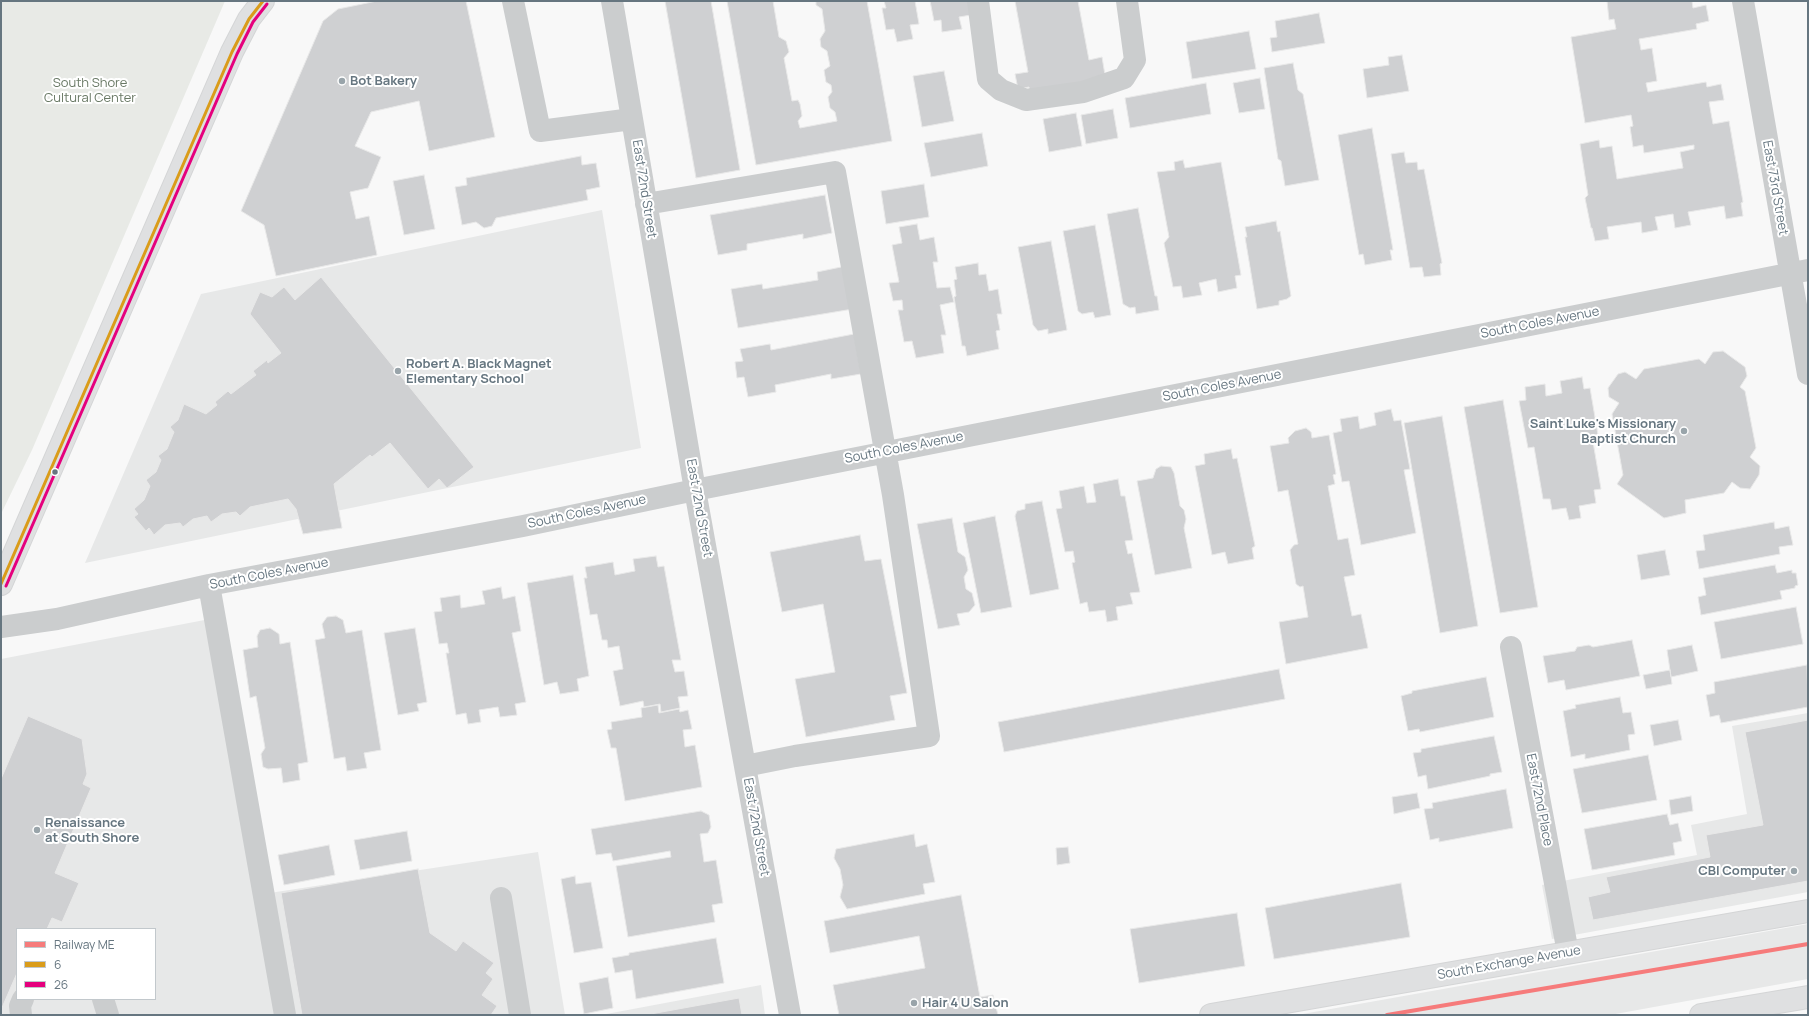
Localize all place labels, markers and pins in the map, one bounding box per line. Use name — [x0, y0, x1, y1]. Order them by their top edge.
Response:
place label: Bot Bakery — [350, 73, 417, 89]
marker: Bot Bakery — [337, 76, 347, 86]
place label: Robert A. Black Magnet Elementary School — [406, 356, 552, 387]
marker: Robert A. Black Magnet Elementary School — [393, 366, 403, 376]
place label: Saint Luke's Missionary Baptist Church — [1530, 416, 1676, 447]
marker: Saint Luke's Missionary Baptist Church — [1679, 426, 1689, 436]
unlabelled marker — [50, 467, 60, 477]
place label: Renaissance at South Shore — [45, 815, 139, 846]
marker: Renaissance at South Shore — [32, 825, 42, 835]
place label: CBI Computer — [1698, 863, 1786, 879]
marker: CBI Computer — [1789, 866, 1799, 876]
place label: Hair 4 U Salon — [922, 995, 1009, 1011]
marker: Hair 4 U Salon — [909, 998, 919, 1008]

